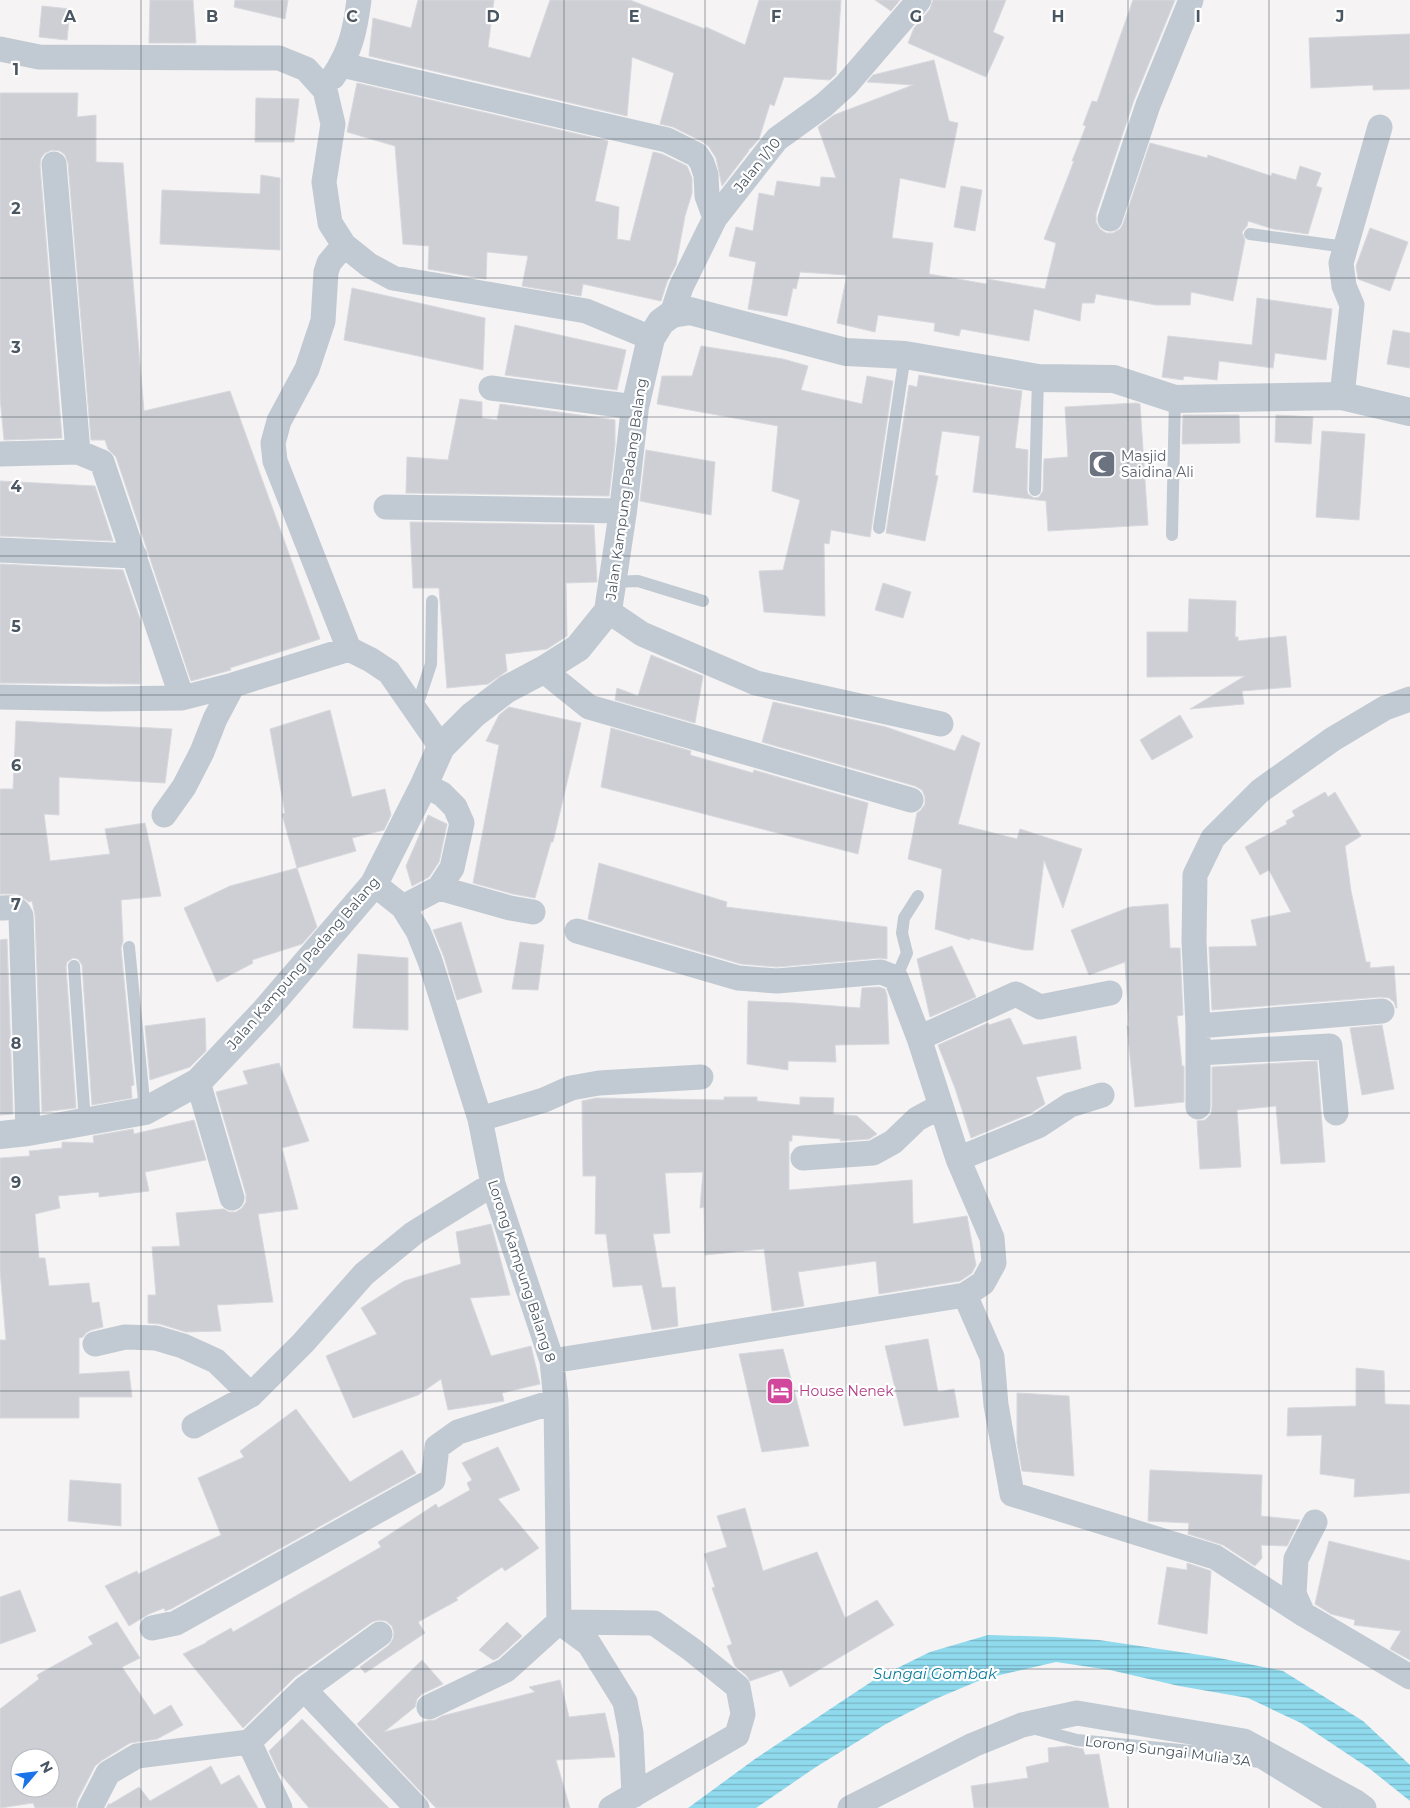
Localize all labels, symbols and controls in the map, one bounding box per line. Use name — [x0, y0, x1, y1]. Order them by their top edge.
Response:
text: A — [63, 7, 77, 26]
text: B — [206, 7, 218, 26]
text: C — [346, 7, 358, 26]
text: D — [486, 7, 500, 26]
text: E — [629, 7, 639, 26]
text: F — [771, 7, 781, 26]
text: G — [910, 7, 922, 26]
text: H — [1052, 7, 1064, 26]
text: I — [1195, 7, 1201, 26]
text: J — [1335, 7, 1344, 26]
text: 1 — [13, 60, 19, 79]
street label: Jalan 1/10 — [729, 134, 784, 197]
text: 2 — [11, 199, 21, 218]
text: 3 — [10, 338, 21, 357]
street label: Jalan Kampung Padang Balang — [601, 377, 650, 602]
place label: Masjid Saidina Ali — [1121, 447, 1194, 481]
mosque icon: Masjid Saidina Ali — [1087, 449, 1117, 479]
text: 4 — [10, 477, 22, 496]
text: 5 — [11, 617, 21, 636]
text: 6 — [11, 756, 21, 775]
street label: Jalan Kampung Padang Balang — [222, 873, 383, 1054]
text: 7 — [11, 895, 21, 914]
text: 8 — [11, 1034, 21, 1053]
text: 9 — [11, 1173, 21, 1192]
street label: Lorong Kampung Balang 8 — [484, 1177, 560, 1365]
hotel icon: House Nenek — [765, 1376, 795, 1406]
place label: House Nenek — [799, 1382, 894, 1400]
water label: Sungai Gombak — [873, 1664, 998, 1683]
street label: Lorong Sungai Mulia 3A — [1084, 1732, 1253, 1770]
north arrow — [10, 1748, 60, 1798]
text: N — [36, 1758, 57, 1776]

